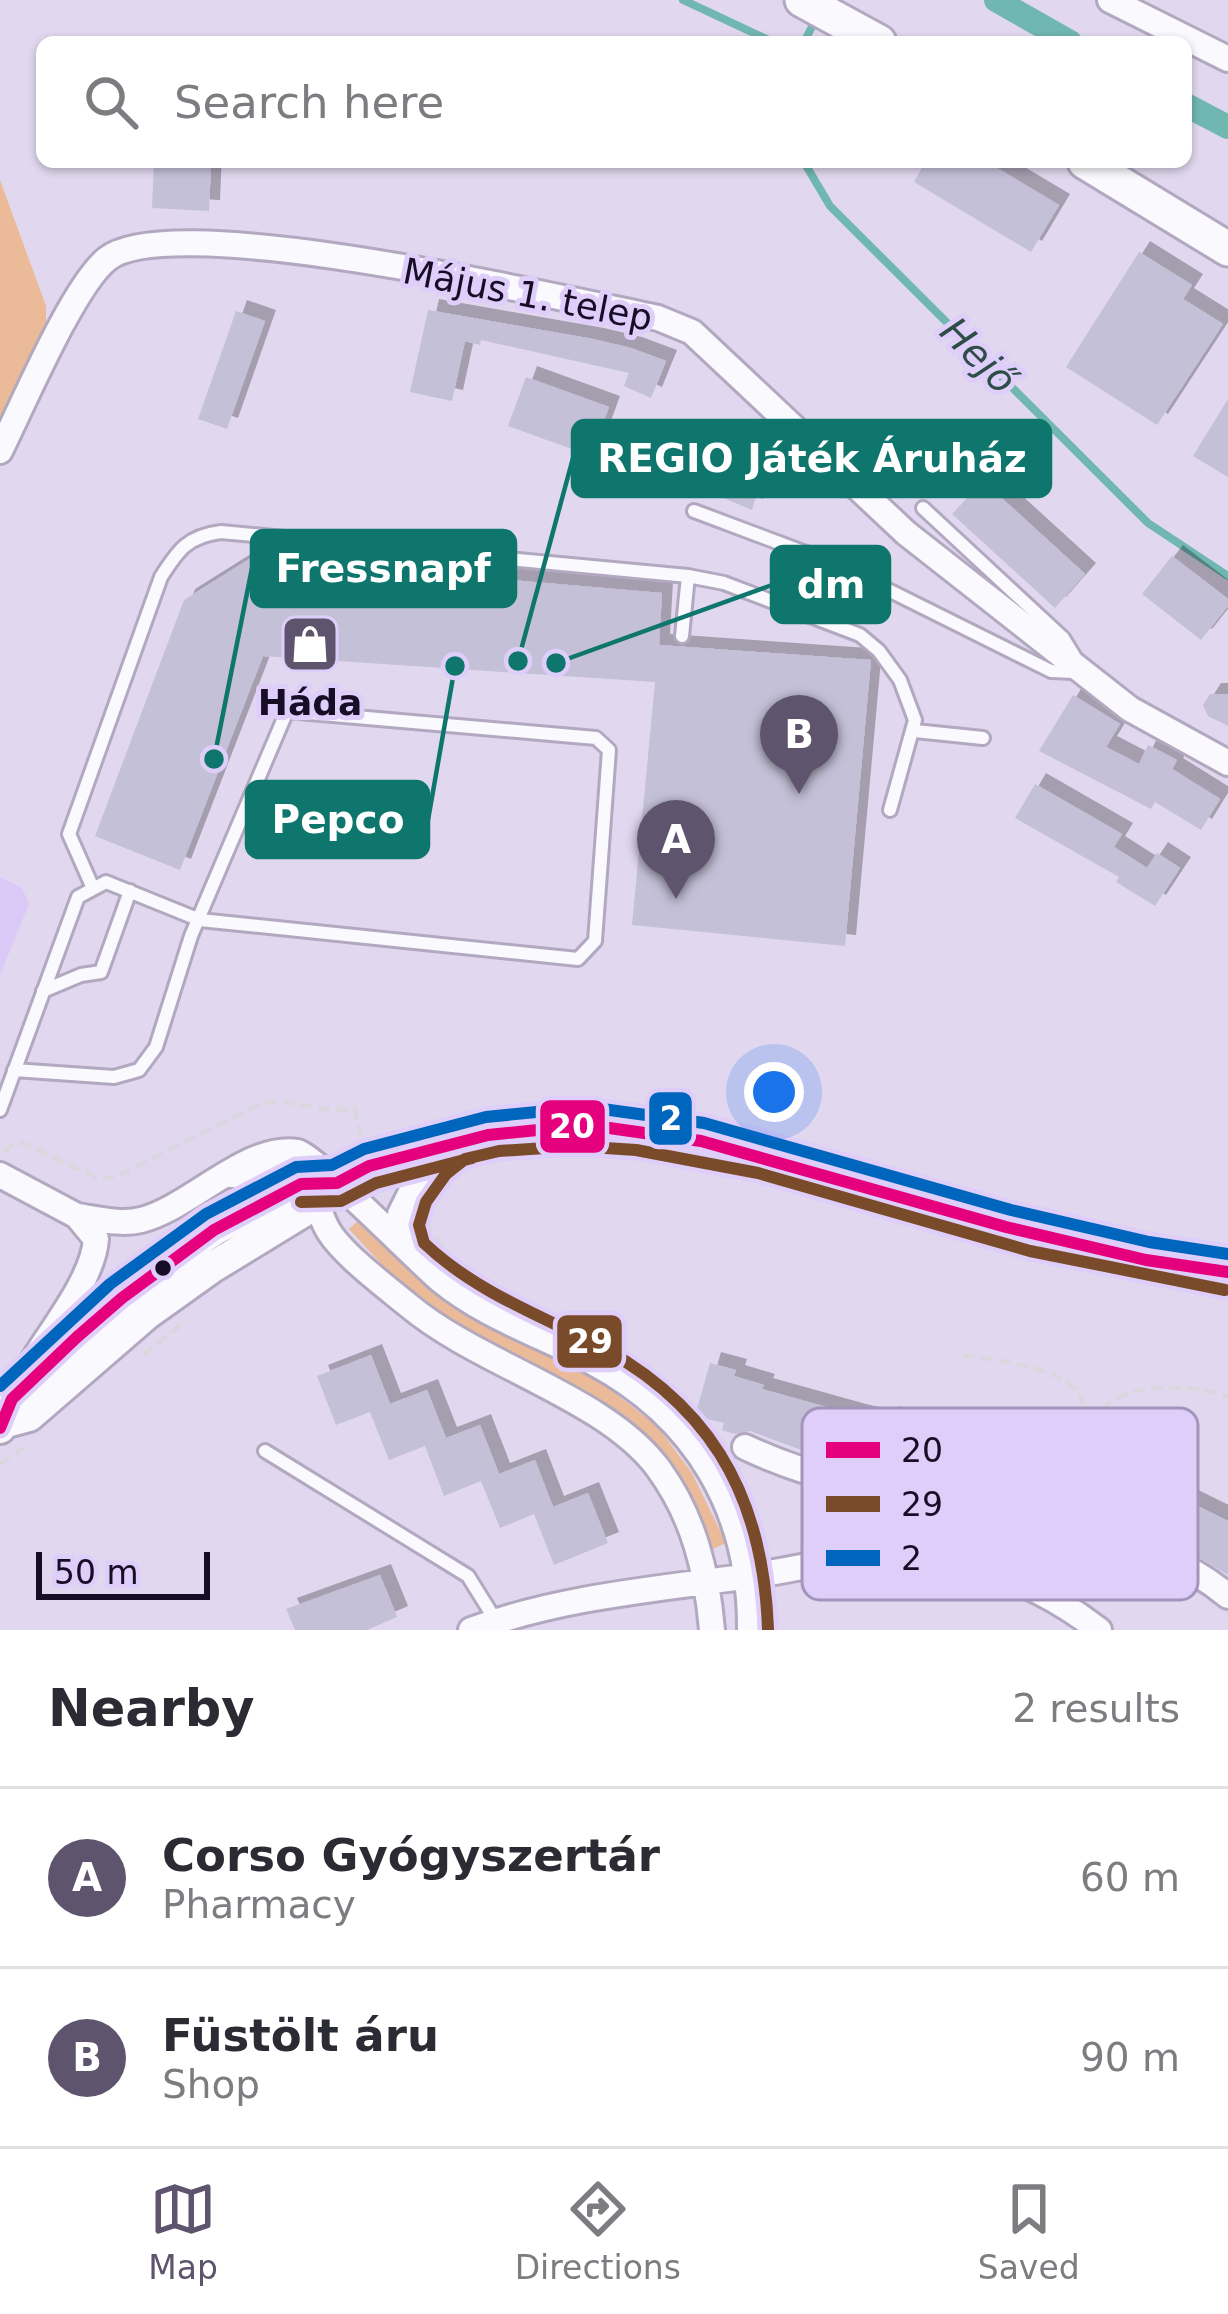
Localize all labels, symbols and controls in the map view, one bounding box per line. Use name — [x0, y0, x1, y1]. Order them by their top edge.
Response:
search box — [36, 36, 1192, 168]
icon: search — [78, 69, 144, 135]
text: Search here — [174, 76, 444, 129]
street label: Május 1. telep — [400, 250, 656, 339]
water label: Hejő — [932, 308, 1026, 403]
callout: REGIO Játék Áruház — [573, 421, 1050, 496]
text: REGIO Játék Áruház — [597, 435, 1027, 481]
callout: Fressnapf — [252, 531, 515, 606]
text: Fressnapf — [275, 546, 492, 591]
callout: dm — [772, 547, 889, 622]
text: dm — [797, 562, 865, 607]
shop icon: Háda — [279, 613, 341, 675]
place label: Háda — [258, 682, 362, 723]
pin: B — [760, 695, 838, 794]
callout: Pepco — [247, 782, 428, 857]
text: Pepco — [272, 797, 404, 842]
pin: A — [637, 800, 715, 899]
your location — [744, 1062, 804, 1122]
line badge: 2 — [647, 1090, 694, 1147]
line badge: 20 — [538, 1098, 607, 1155]
text: 2 — [660, 1099, 682, 1138]
text: 20 — [549, 1107, 595, 1146]
unlabelled marker — [152, 1257, 174, 1279]
line badge: 29 — [555, 1313, 624, 1370]
text: 29 — [567, 1322, 613, 1361]
legend — [802, 1408, 1198, 1600]
text: 20 — [901, 1431, 943, 1470]
text: 29 — [901, 1485, 943, 1524]
text: 2 — [901, 1539, 922, 1578]
scale bar — [36, 1546, 210, 1599]
text: 50 m — [54, 1553, 139, 1592]
text: Nearby — [48, 1679, 255, 1738]
text: 2 results — [1012, 1686, 1180, 1731]
text: Corso Gyógyszertár — [162, 1829, 660, 1882]
text: A — [72, 1855, 102, 1900]
text: 60 m — [1080, 1855, 1180, 1900]
text: Pharmacy — [162, 1882, 356, 1927]
text: Füstölt áru — [162, 2009, 439, 2062]
text: B — [72, 2035, 102, 2080]
text: 90 m — [1080, 2035, 1180, 2080]
text: Shop — [162, 2062, 260, 2107]
tab: Map — [148, 2176, 218, 2287]
tab: Directions — [515, 2176, 681, 2287]
tab: Saved — [978, 2176, 1080, 2287]

